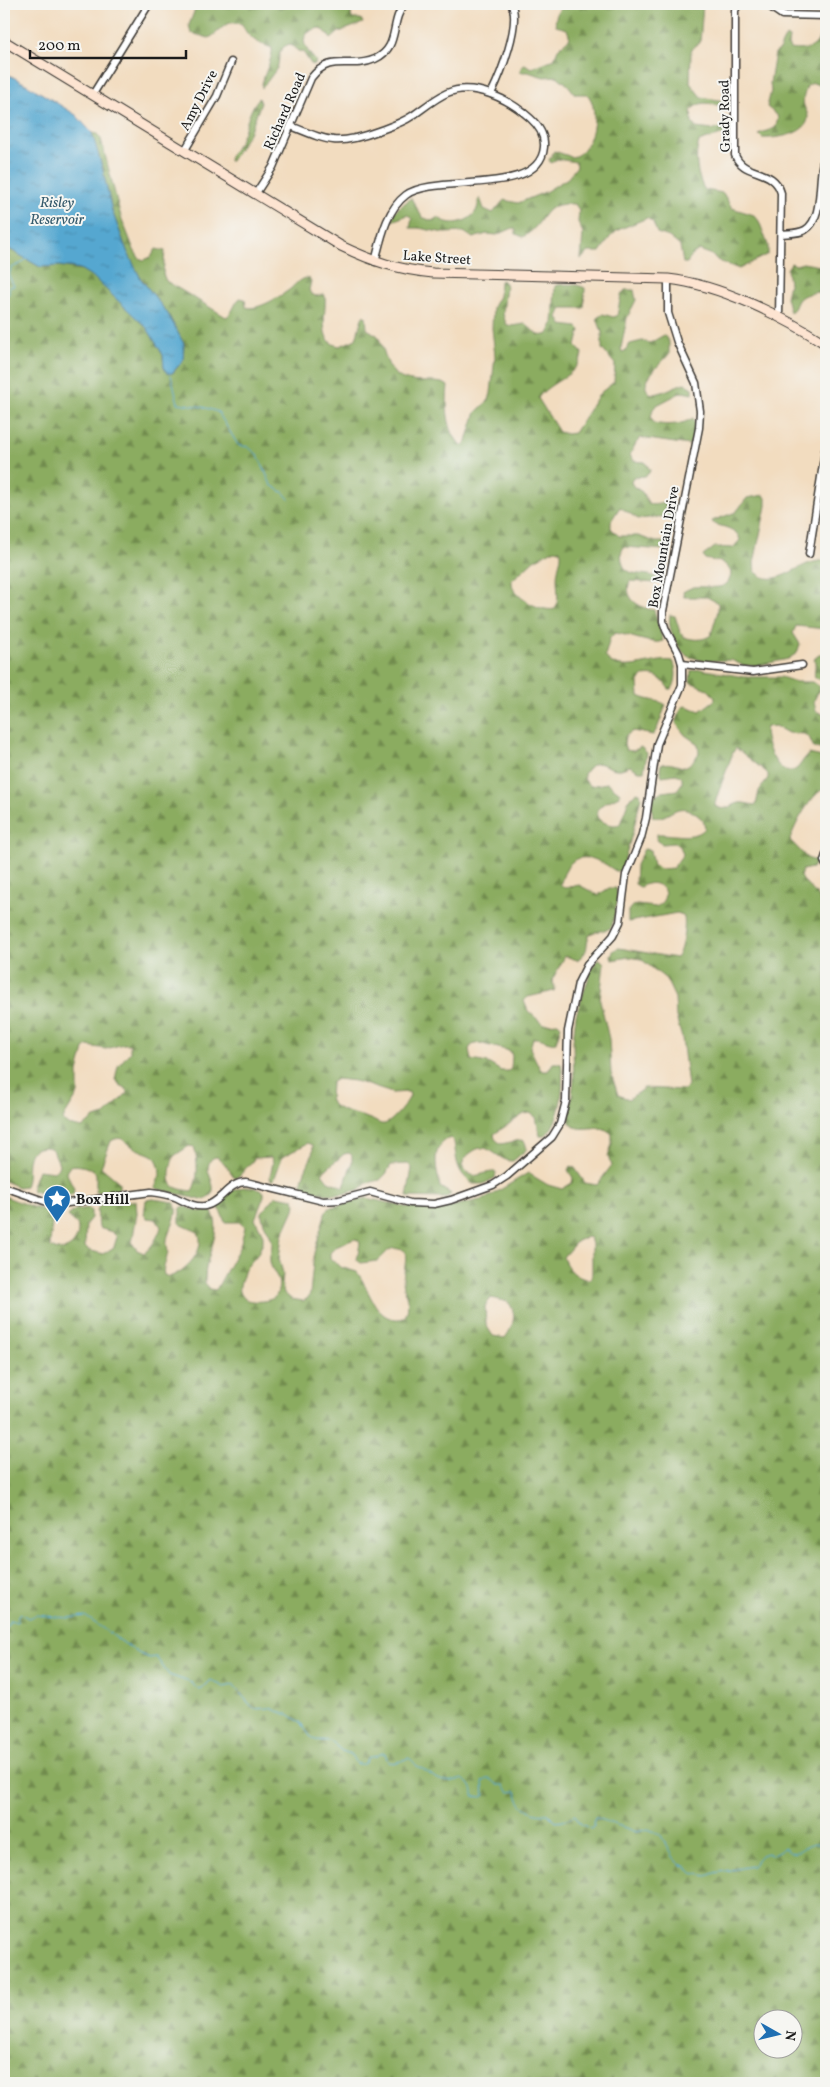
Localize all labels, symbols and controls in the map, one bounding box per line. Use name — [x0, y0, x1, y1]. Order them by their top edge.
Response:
scale bar — [30, 28, 186, 60]
text: 200 m — [38, 36, 81, 57]
street label: Amy Drive — [176, 67, 223, 134]
street label: Richard Road — [260, 70, 311, 153]
street label: Grady Road — [715, 79, 736, 152]
water label: Risley Reservoir — [30, 193, 84, 231]
street label: Lake Street — [402, 247, 472, 270]
street label: Box Mountain Drive — [644, 484, 685, 610]
place icon: Box Hill — [42, 1184, 72, 1223]
place label: Box Hill — [76, 1191, 129, 1210]
north arrow — [752, 2010, 802, 2060]
text: N — [779, 2029, 800, 2042]

